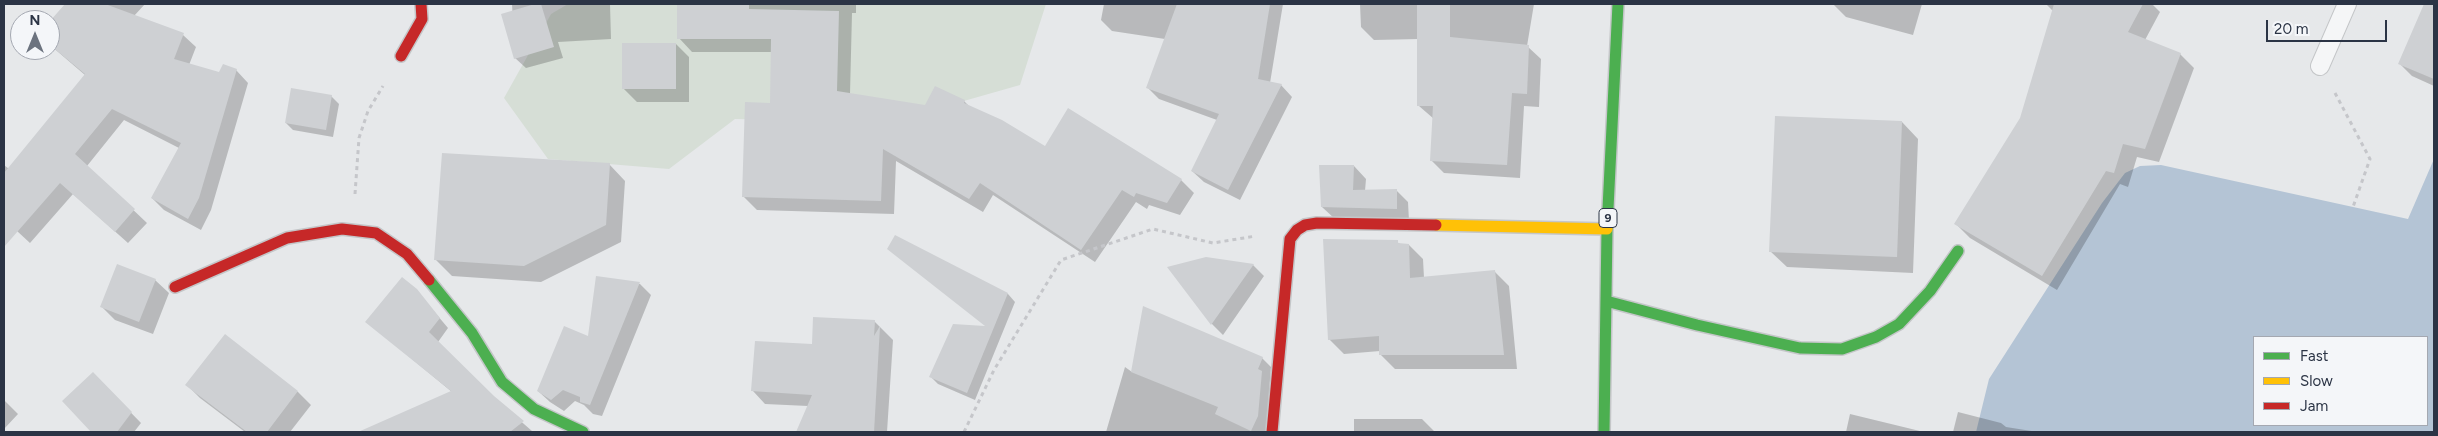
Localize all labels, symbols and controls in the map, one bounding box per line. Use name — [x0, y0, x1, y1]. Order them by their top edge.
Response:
north arrow — [10, 10, 60, 60]
scale bar — [2268, 10, 2389, 42]
text: N — [30, 12, 40, 29]
text: 20 m — [2274, 20, 2308, 38]
road number: 9 — [1599, 208, 1617, 228]
legend — [2253, 336, 2428, 426]
text: Fast — [2300, 347, 2328, 365]
text: Slow — [2300, 372, 2333, 390]
text: Jam — [2300, 397, 2328, 415]

